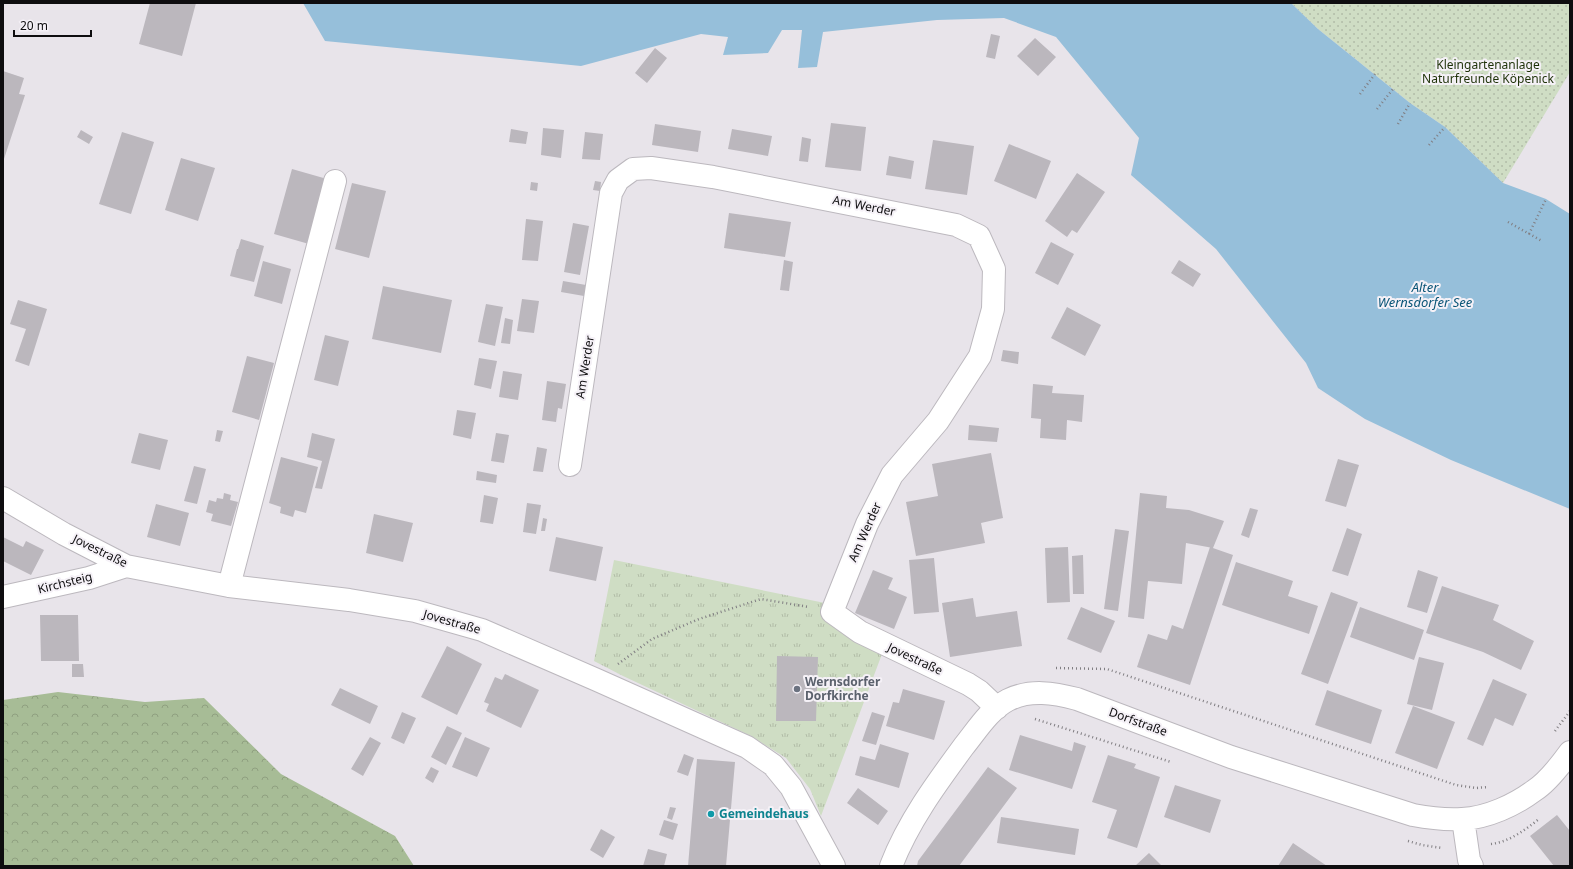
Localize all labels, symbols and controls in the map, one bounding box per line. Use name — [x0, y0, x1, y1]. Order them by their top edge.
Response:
scale bar — [14, 12, 91, 38]
text: 20 m — [20, 17, 48, 34]
park label: Kleingartenanlage Naturfreunde Köpenick — [1422, 56, 1554, 87]
street label: Am Werder — [831, 191, 897, 220]
water label: Alter Wernsdorfer See — [1378, 278, 1473, 311]
street label: Am Werder — [571, 334, 598, 400]
street label: Am Werder — [844, 499, 885, 564]
street label: Jovestraße — [69, 530, 131, 571]
street label: Kirchsteig — [36, 568, 94, 598]
street label: Jovestraße — [420, 605, 483, 638]
street label: Jovestraße — [884, 638, 946, 679]
place label: Wernsdorfer Dorfkirche — [805, 673, 881, 704]
marker: Wernsdorfer Dorfkirche — [792, 684, 802, 694]
street label: Dorfstraße — [1107, 703, 1170, 740]
place label: Gemeindehaus — [719, 805, 809, 822]
marker: Gemeindehaus — [706, 809, 716, 819]

